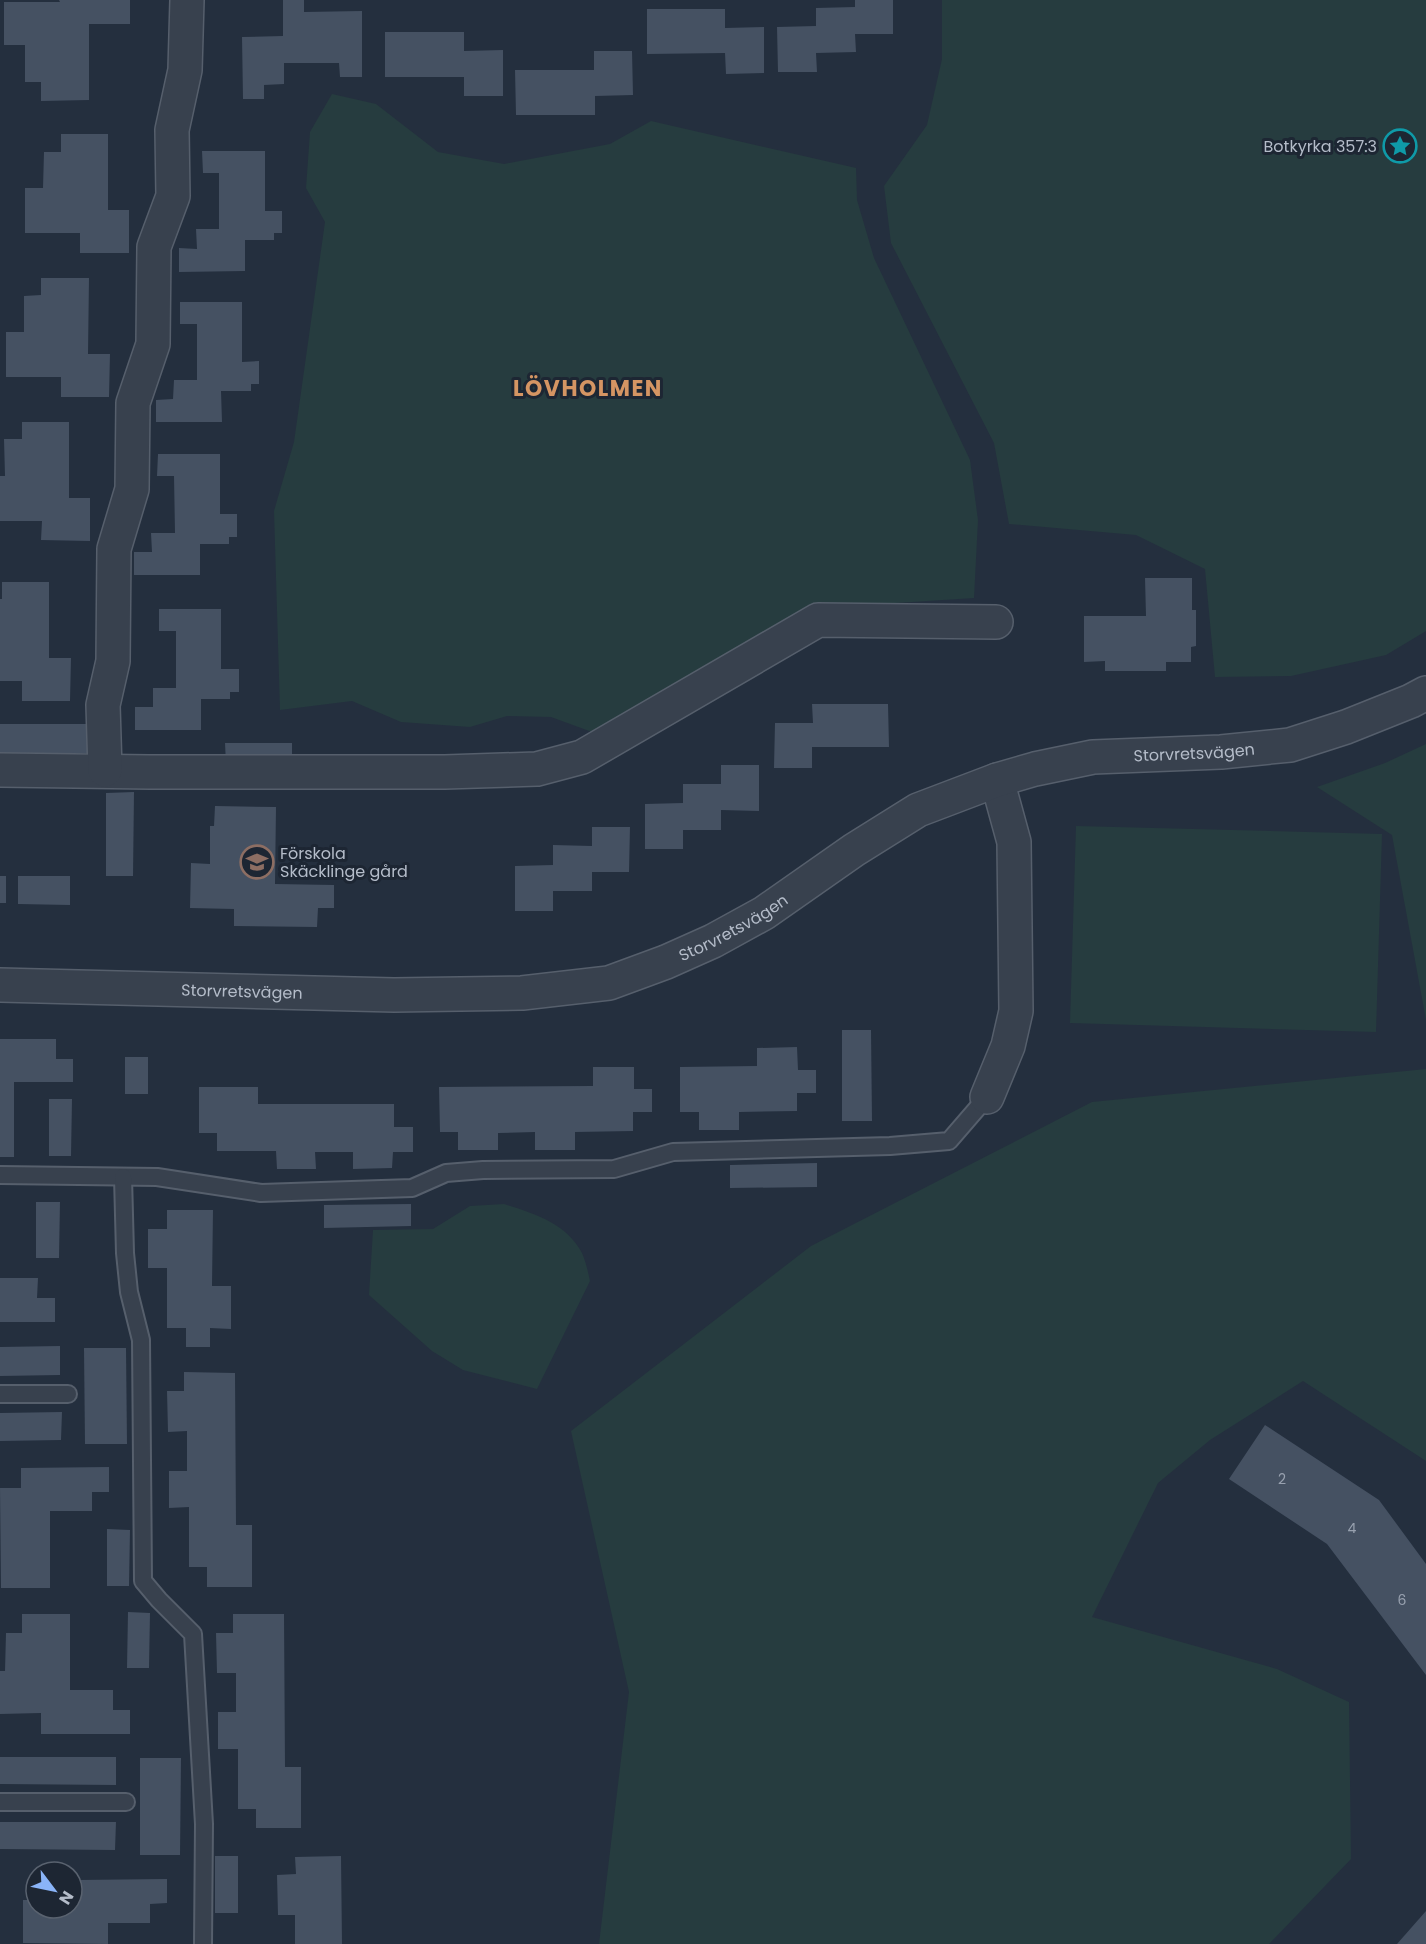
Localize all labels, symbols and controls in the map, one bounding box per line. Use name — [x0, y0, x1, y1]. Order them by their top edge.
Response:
place icon: Botkyrka 357:3 — [1382, 128, 1418, 164]
place label: Botkyrka 357:3 — [1264, 135, 1377, 158]
district label: LÖVHOLMEN — [513, 373, 663, 404]
street label: Storvretsvägen — [1133, 737, 1256, 767]
place label: Förskola Skäcklinge gård — [280, 842, 408, 883]
school or university icon: Förskola Skäcklinge gård — [239, 844, 275, 880]
street label: Storvretsvägen — [675, 888, 792, 966]
street label: Storvretsvägen — [181, 978, 303, 1004]
house number: 2 — [1278, 1469, 1286, 1489]
house number: 4 — [1348, 1518, 1357, 1538]
house number: 6 — [1398, 1590, 1407, 1610]
north arrow — [24, 1860, 84, 1920]
text: N — [53, 1886, 79, 1909]

